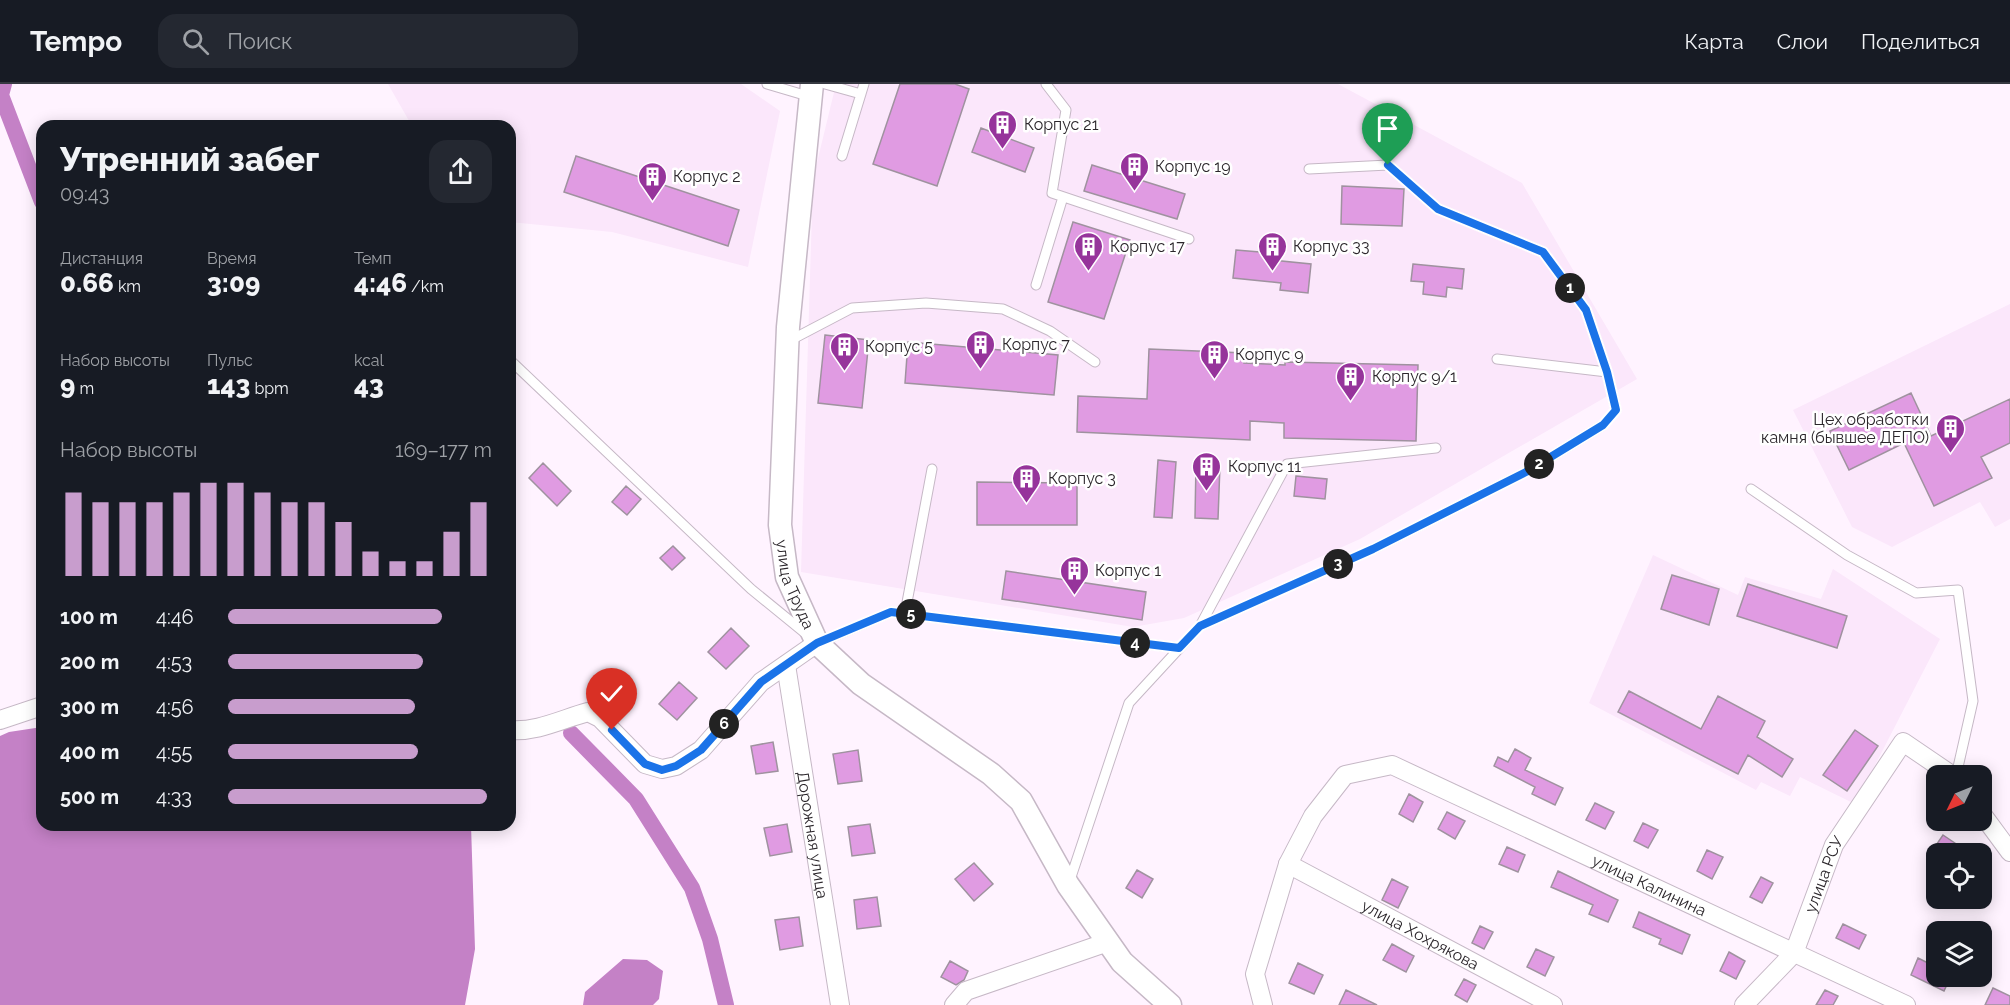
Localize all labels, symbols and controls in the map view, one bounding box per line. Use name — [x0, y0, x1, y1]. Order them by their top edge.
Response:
search box — [158, 14, 578, 68]
text: Tempo — [30, 25, 122, 58]
icon: search — [179, 25, 212, 58]
text: Поиск — [227, 28, 293, 54]
text: Карта — [1685, 29, 1744, 54]
text: Слои — [1777, 29, 1828, 54]
text: Поделиться — [1861, 29, 1980, 54]
pin — [1362, 103, 1413, 165]
building icon: Корпус 21 — [987, 108, 1019, 150]
icon: arrive — [1371, 112, 1404, 145]
place label: Корпус 21 — [1024, 115, 1099, 134]
text: Утренний забег — [60, 140, 319, 179]
button: share — [429, 140, 492, 203]
building icon: Корпус 19 — [1118, 150, 1150, 192]
place label: Корпус 19 — [1155, 157, 1231, 176]
building icon: Корпус 2 — [636, 160, 668, 202]
place label: Корпус 2 — [673, 167, 741, 186]
text: 09:43 — [60, 182, 109, 206]
building icon: Корпус 17 — [1073, 230, 1105, 272]
building icon: Корпус 33 — [1256, 230, 1288, 272]
place label: Корпус 17 — [1110, 237, 1185, 256]
place label: Корпус 33 — [1293, 237, 1369, 256]
text: Дистанция — [60, 249, 143, 268]
text: Время — [207, 249, 256, 268]
text: Темп — [354, 249, 392, 268]
text: 0.66 — [60, 268, 114, 298]
text: 3:09 — [207, 268, 260, 298]
text: 4:46 — [354, 268, 407, 298]
pin: 1 — [1555, 273, 1585, 303]
text: km — [114, 277, 141, 296]
text: /km — [407, 277, 444, 296]
text: 1 — [1566, 278, 1574, 297]
building icon: Корпус 7 — [965, 328, 997, 370]
building icon: Корпус 5 — [828, 330, 860, 372]
place label: Корпус 7 — [1002, 335, 1070, 354]
place label: Корпус 5 — [865, 337, 933, 356]
building icon: Корпус 9 — [1198, 338, 1230, 380]
place label: Корпус 9 — [1235, 345, 1304, 364]
text: Набор высоты — [60, 351, 170, 370]
text: Пульс — [207, 351, 253, 370]
text: kcal — [354, 351, 384, 370]
building icon: Корпус 9/1 — [1335, 360, 1367, 402]
place label: Корпус 9/1 — [1372, 367, 1457, 386]
text: 9 — [60, 370, 75, 400]
text: 143 — [207, 370, 250, 400]
text: 43 — [354, 370, 384, 400]
text: m — [75, 379, 94, 398]
text: bpm — [250, 379, 289, 398]
place label: Цех обработки камня (бывшее ДЕПО) — [1761, 410, 1929, 447]
building icon: Цех обработки камня (бывшее ДЕПО) — [1934, 412, 1966, 454]
text: Набор высоты — [60, 438, 197, 462]
text: 169–177 m — [395, 438, 492, 462]
pin: 2 — [1524, 449, 1554, 479]
building icon: Корпус 11 — [1191, 450, 1223, 492]
text: 2 — [1534, 454, 1544, 473]
place label: Корпус 11 — [1228, 457, 1301, 476]
building icon: Корпус 3 — [1011, 462, 1043, 504]
place label: Корпус 3 — [1048, 469, 1116, 488]
street label: улица Труда — [773, 538, 819, 632]
pin: 3 — [1323, 549, 1353, 579]
building icon: Корпус 1 — [1058, 554, 1090, 596]
text: 3 — [1334, 554, 1342, 573]
place label: Корпус 1 — [1095, 561, 1161, 580]
pin: 5 — [896, 599, 926, 629]
text: 5 — [907, 604, 915, 623]
text: 100 m — [60, 605, 118, 629]
text: 4:46 — [156, 605, 194, 629]
pin: 4 — [1120, 628, 1150, 658]
text: 4 — [1130, 633, 1140, 652]
text: 200 m — [60, 650, 119, 674]
text: 4:53 — [156, 650, 192, 674]
pin — [586, 668, 637, 730]
icon: check — [595, 677, 628, 710]
text: 300 m — [60, 695, 119, 719]
text: 4:56 — [156, 695, 194, 719]
pin: 6 — [709, 709, 739, 739]
text: 6 — [719, 714, 729, 733]
text: 400 m — [60, 740, 119, 764]
text: 4:55 — [156, 740, 192, 764]
north arrow — [1926, 765, 1992, 831]
map controls — [1926, 765, 1992, 987]
street label: Дорожная улица — [793, 770, 832, 900]
text: 500 m — [60, 785, 119, 809]
text: 4:33 — [156, 785, 192, 809]
street label: улица РСУ — [1800, 832, 1847, 915]
button: locate — [1926, 843, 1992, 909]
street label: улица Калинина — [1589, 850, 1709, 920]
street label: улица Хохрякова — [1359, 896, 1482, 973]
button: layers — [1926, 921, 1992, 987]

